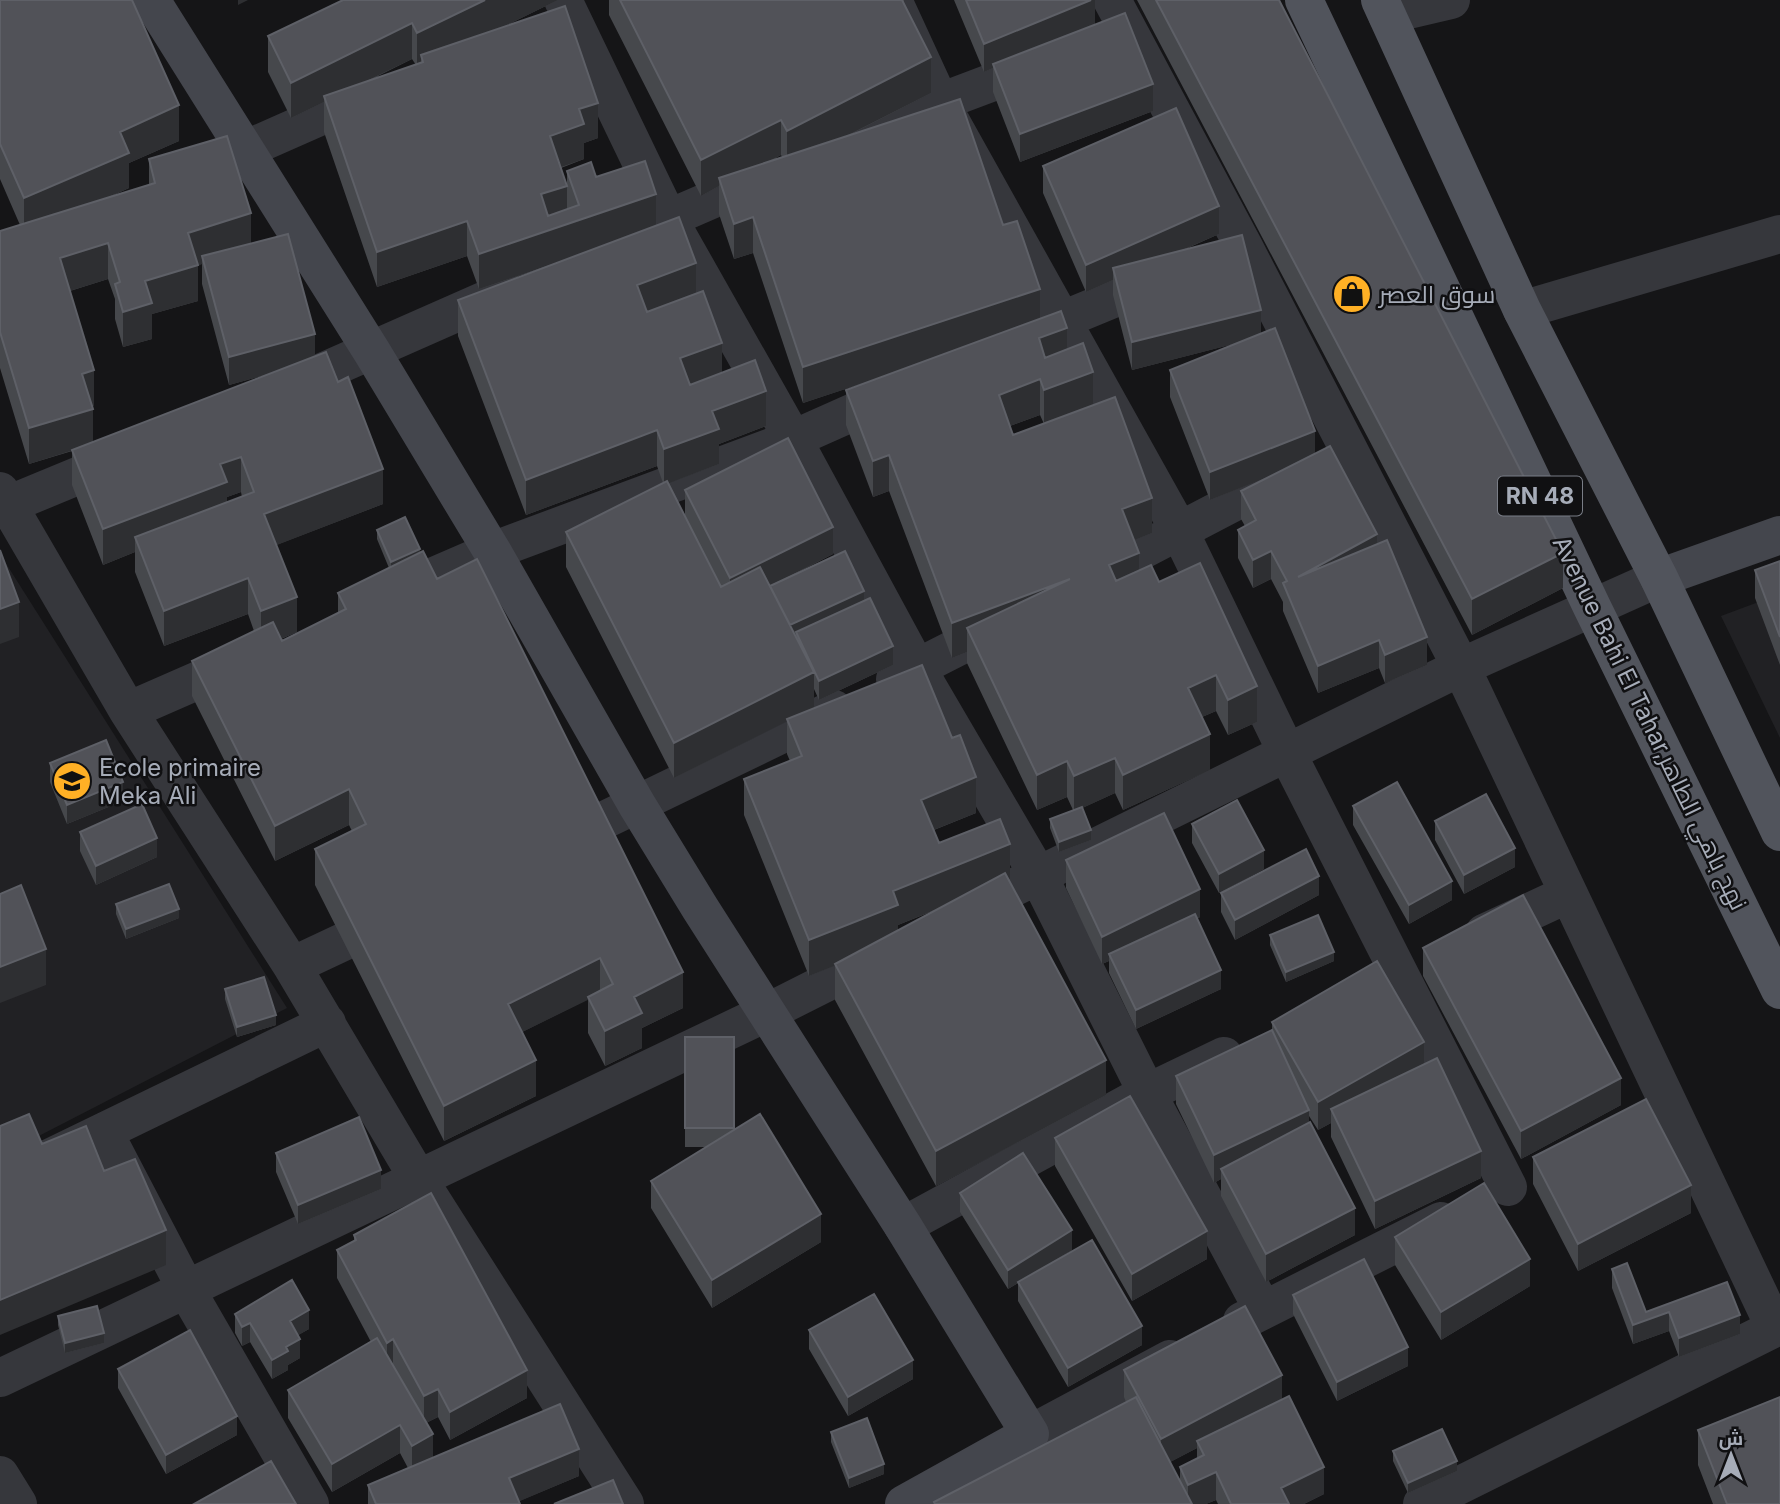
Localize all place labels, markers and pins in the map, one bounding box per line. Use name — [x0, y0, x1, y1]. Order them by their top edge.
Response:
shop icon: سوق العصر — [1331, 273, 1373, 315]
place label: سوق العصر — [1377, 280, 1495, 310]
place label: Ecole primaire Meka Ali — [99, 753, 261, 810]
school or university icon: Ecole primaire Meka Ali — [51, 760, 93, 802]

